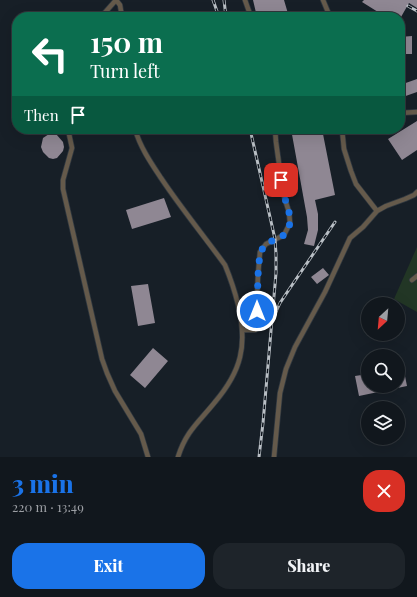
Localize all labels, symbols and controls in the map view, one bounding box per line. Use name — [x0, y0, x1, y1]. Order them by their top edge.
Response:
text: 150 m — [90, 23, 163, 60]
icon: left — [24, 28, 76, 80]
text: Turn left — [90, 59, 160, 83]
icon: arrive — [67, 104, 89, 126]
text: Then — [24, 105, 59, 125]
pin — [264, 163, 298, 197]
icon: arrive — [270, 169, 292, 191]
position arrow — [236, 290, 278, 332]
north arrow — [361, 297, 405, 341]
map controls — [361, 297, 405, 445]
button: search — [361, 349, 405, 393]
button: layers — [361, 401, 405, 445]
text: 3 min — [12, 467, 74, 499]
button: close — [363, 470, 405, 512]
text: 220 m · 13:49 — [12, 498, 84, 515]
button: Exit — [12, 543, 205, 589]
button: Share — [213, 543, 405, 589]

